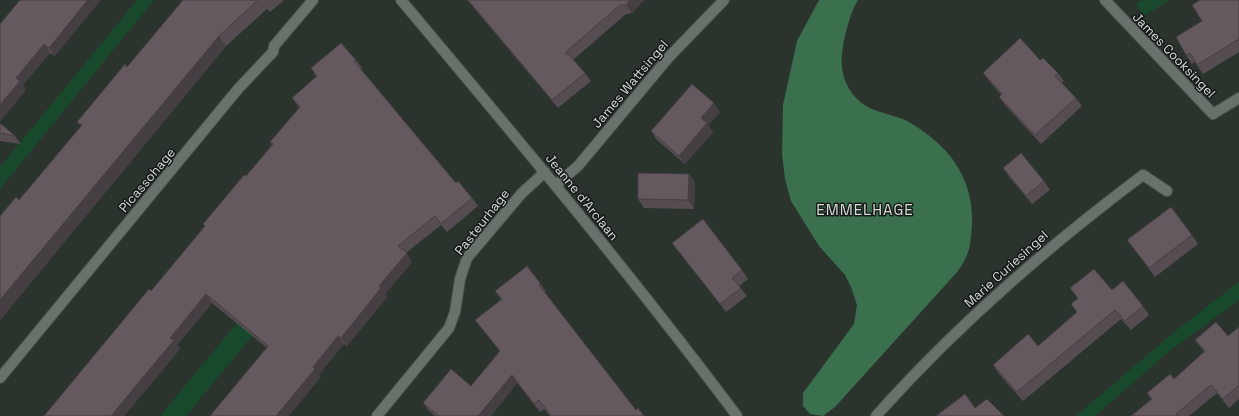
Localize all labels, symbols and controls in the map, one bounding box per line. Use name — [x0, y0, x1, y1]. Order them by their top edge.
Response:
street label: James Cooksingel — [1129, 9, 1219, 101]
street label: James Wattsingel — [588, 36, 672, 132]
street label: Picassohage — [115, 144, 179, 216]
street label: Jeanne d'Arclaan — [542, 150, 622, 244]
street label: Pasteurhage — [451, 185, 513, 259]
district label: EMMELHAGE — [816, 200, 914, 219]
street label: Marie Curiesingel — [960, 227, 1052, 311]

